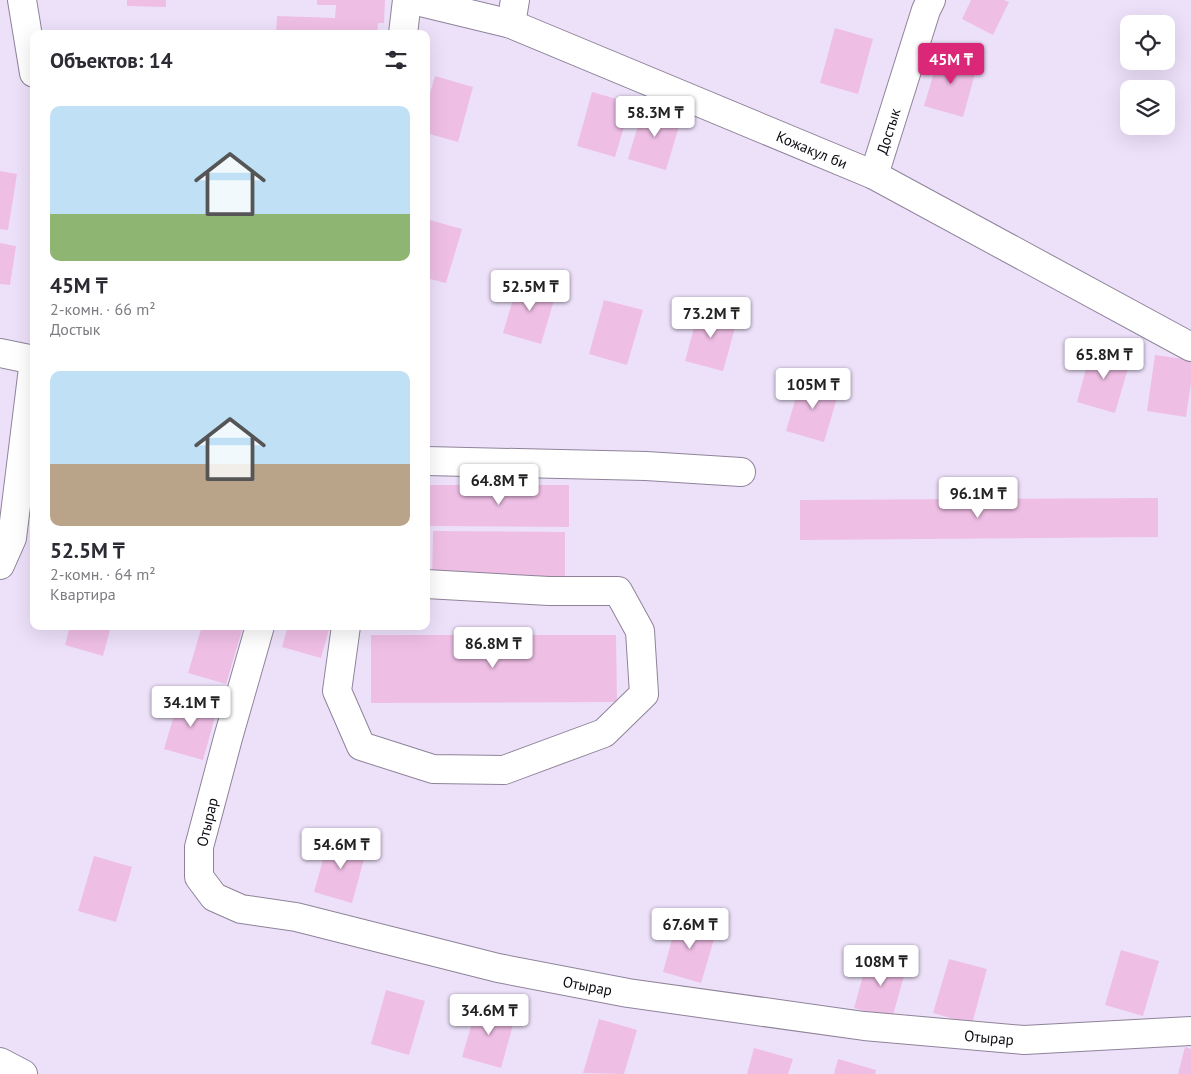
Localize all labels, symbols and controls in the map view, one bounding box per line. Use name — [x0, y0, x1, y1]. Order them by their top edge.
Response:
map controls — [1120, 15, 1175, 135]
button: locate — [1120, 15, 1175, 70]
pin: 45M ₸ — [916, 42, 986, 85]
icon: filters — [382, 46, 410, 74]
text: Объектов: 14 — [50, 47, 173, 74]
text: 45M ₸ — [929, 49, 973, 69]
button: layers — [1120, 80, 1175, 135]
pin: 58.3M ₸ — [609, 96, 701, 138]
text: 58.3M ₸ — [627, 102, 683, 122]
street label: Достык — [872, 105, 904, 157]
street label: Кожакул би — [774, 126, 851, 172]
icon: home — [185, 139, 275, 229]
pin: 52.5M ₸ — [484, 270, 576, 312]
text: 45M ₸ — [50, 272, 107, 299]
text: 52.5M ₸ — [502, 276, 558, 296]
pin: 73.2M ₸ — [665, 296, 757, 339]
text: 2-комн. · 66 m² — [50, 299, 156, 319]
text: 73.2M ₸ — [683, 303, 739, 323]
text: Достык — [50, 319, 100, 339]
pin: 65.8M ₸ — [1058, 338, 1150, 380]
text: 65.8M ₸ — [1076, 344, 1132, 364]
pin: 105M ₸ — [772, 368, 854, 410]
text: 105M ₸ — [787, 374, 839, 394]
icon: home — [185, 404, 275, 494]
pin: 64.8M ₸ — [453, 464, 545, 506]
text: 64.8M ₸ — [471, 470, 527, 490]
pin: 96.1M ₸ — [932, 476, 1024, 519]
text: 96.1M ₸ — [950, 483, 1006, 503]
text: 52.5M ₸ — [50, 537, 124, 564]
text: 2-комн. · 64 m² — [50, 564, 156, 584]
text: Квартира — [50, 584, 116, 604]
pin: 86.8M ₸ — [447, 626, 539, 669]
text: 86.8M ₸ — [465, 633, 521, 653]
pin: 34.1M ₸ — [145, 686, 237, 728]
text: 34.1M ₸ — [163, 692, 219, 712]
street label: Отырар — [192, 796, 222, 848]
pin: 54.6M ₸ — [295, 828, 387, 870]
text: 54.6M ₸ — [313, 834, 369, 854]
pin: 67.6M ₸ — [644, 908, 736, 950]
text: 67.6M ₸ — [663, 914, 717, 934]
pin: 108M ₸ — [840, 944, 922, 987]
text: 108M ₸ — [855, 951, 907, 971]
street label: Отырар — [561, 971, 614, 999]
pin: 34.6M ₸ — [443, 994, 535, 1036]
text: 34.6M ₸ — [461, 1000, 517, 1020]
street label: Отырар — [963, 1025, 1015, 1049]

